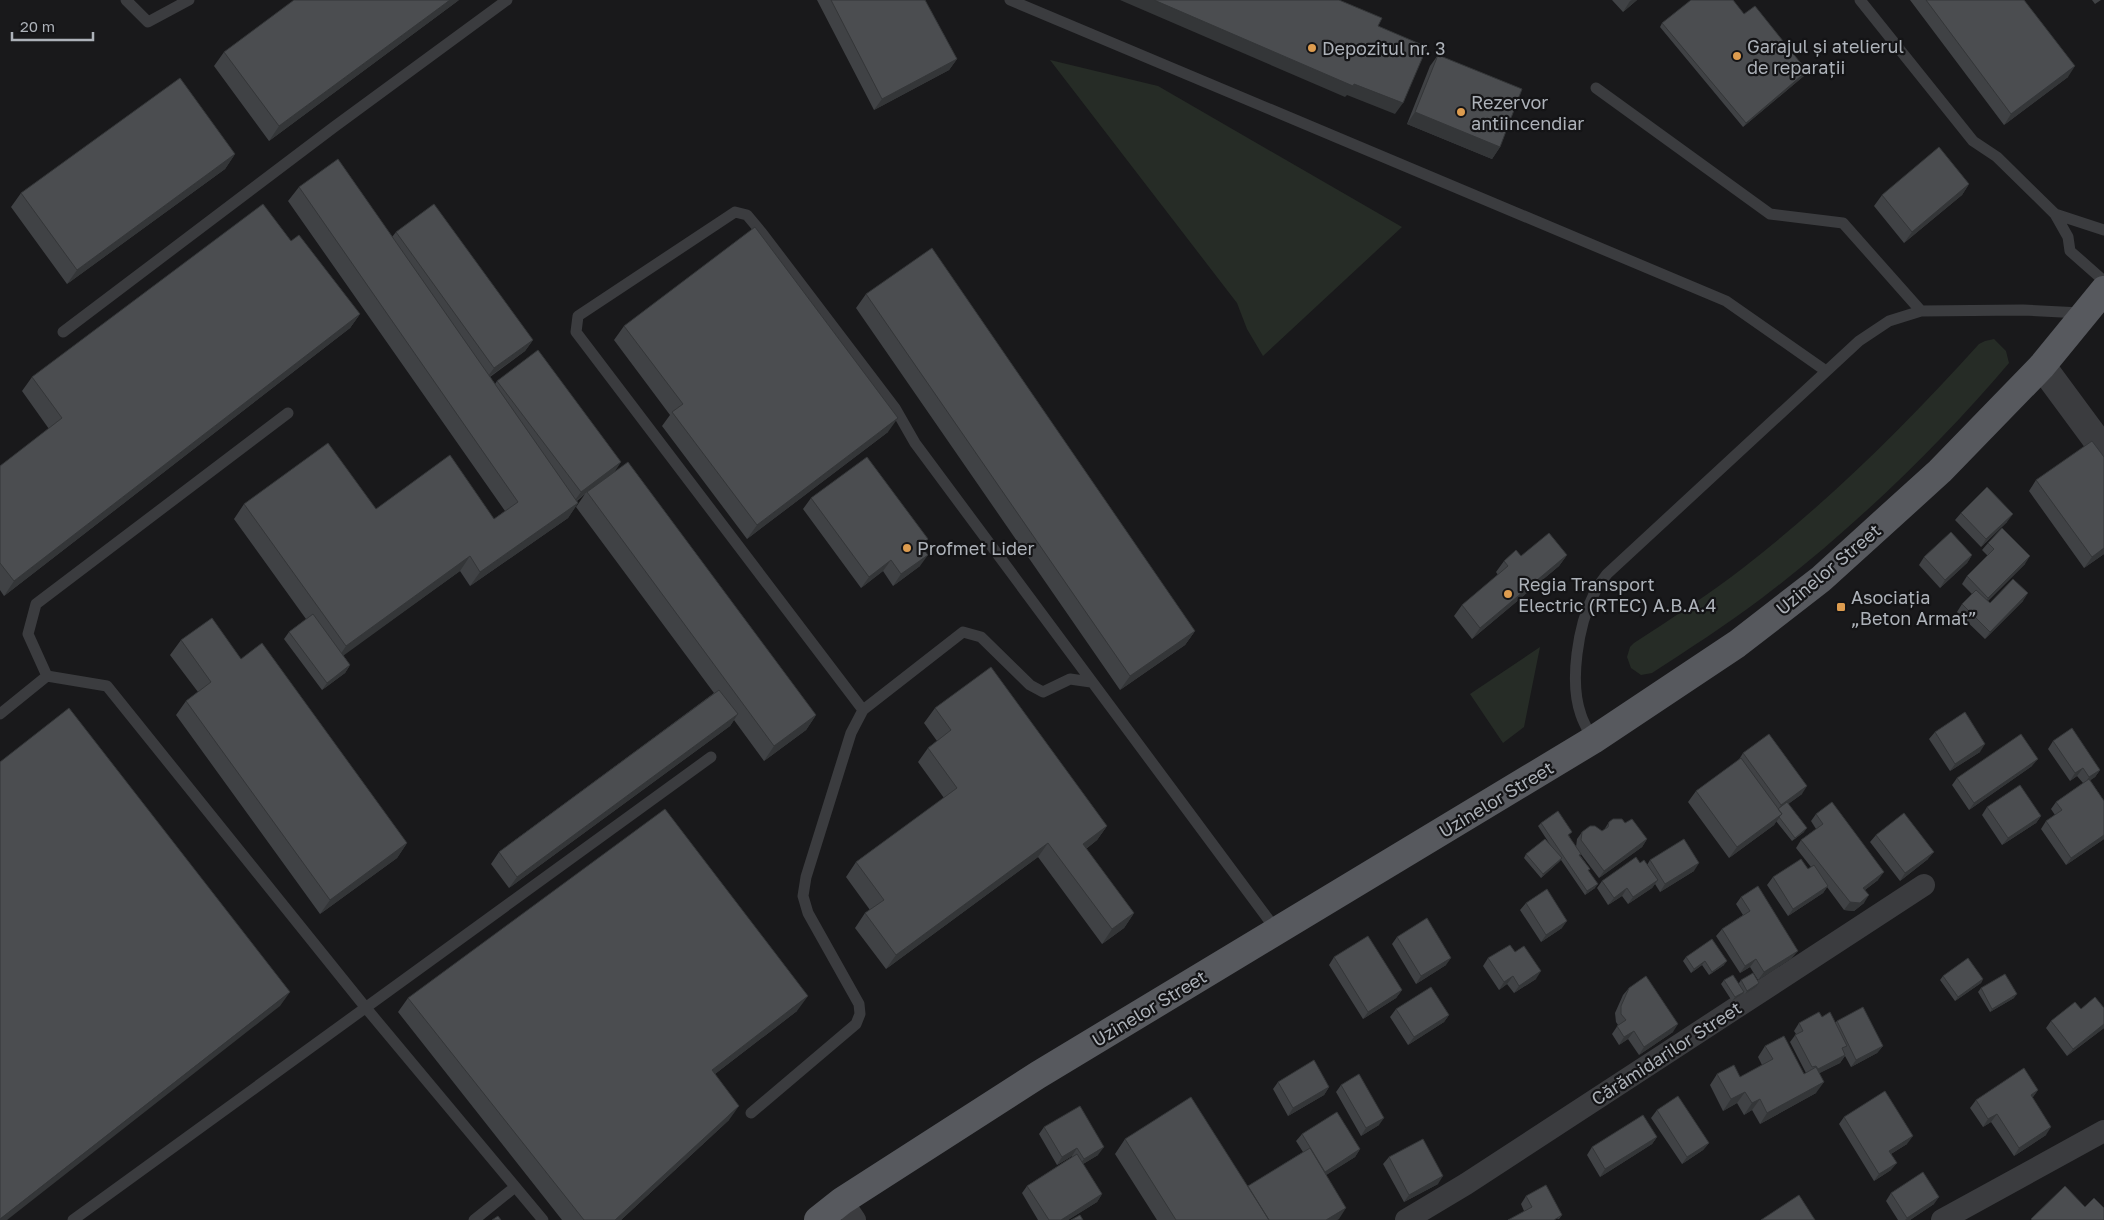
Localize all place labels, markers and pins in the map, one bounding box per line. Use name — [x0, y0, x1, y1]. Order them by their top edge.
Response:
place label: Garajul și atelierul de reparații — [1747, 35, 1904, 78]
place label: Depozitul nr. 3 — [1322, 37, 1446, 59]
marker: Depozitul nr. 3 — [1306, 42, 1318, 54]
marker: Garajul și atelierul de reparații — [1731, 50, 1743, 62]
place label: Rezervor antiincendiar — [1471, 91, 1584, 134]
marker: Rezervor antiincendiar — [1455, 106, 1467, 118]
place label: Profmet Lider — [917, 537, 1035, 559]
marker: Profmet Lider — [901, 542, 913, 554]
place label: Regia Transport Electric (RTEC) A.B.A.4 — [1518, 573, 1716, 616]
place label: Asociația „Beton Armat” — [1851, 586, 1977, 629]
marker: Regia Transport Electric (RTEC) A.B.A.4 — [1502, 588, 1514, 600]
marker: Asociația „Beton Armat” — [1835, 601, 1847, 613]

